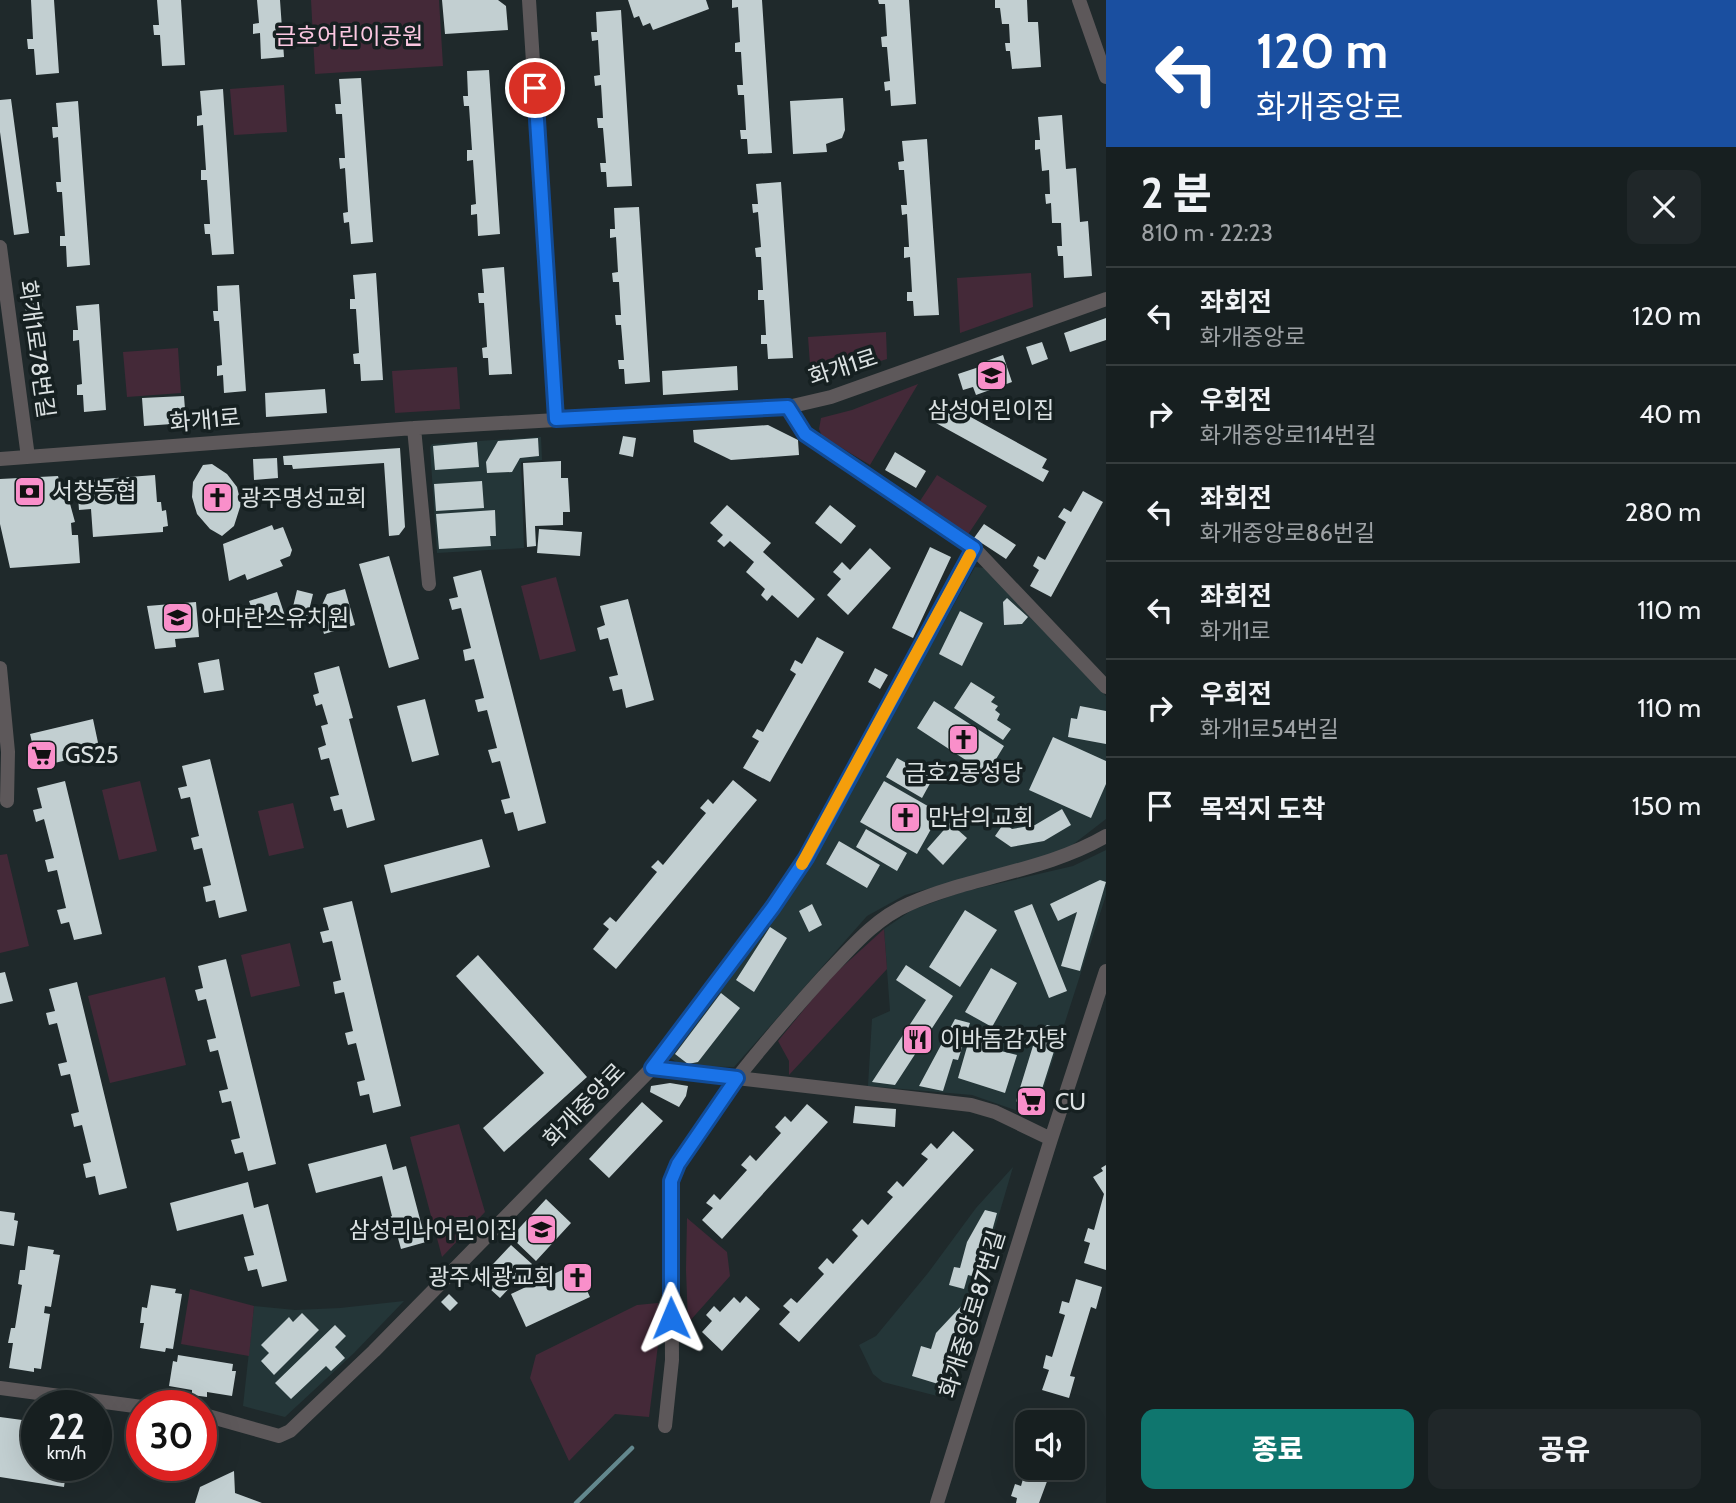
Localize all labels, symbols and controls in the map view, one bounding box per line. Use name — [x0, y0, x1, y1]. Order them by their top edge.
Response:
text: 120 m — [1256, 21, 1388, 80]
park label: 금호어린이공원 — [275, 22, 423, 50]
icon: left — [1141, 28, 1232, 119]
pin — [505, 58, 565, 118]
icon: arrive — [516, 69, 554, 107]
text: 화개중앙로 — [1256, 87, 1403, 126]
text: 2 분 — [1141, 167, 1211, 219]
button: close — [1627, 170, 1701, 244]
text: 810 m · 22:23 — [1141, 219, 1273, 247]
street label: 화개1로78번길 — [13, 278, 61, 420]
text: 좌회전 — [1200, 286, 1272, 318]
icon: left — [1141, 297, 1179, 335]
text: 120 m — [1632, 300, 1701, 332]
text: 화개중앙로 — [1200, 323, 1306, 351]
street label: 화개1로 — [805, 343, 881, 391]
school or university icon: 삼성어린이집 — [974, 359, 1008, 393]
text: 우회전 — [1200, 384, 1272, 416]
icon: right — [1141, 395, 1179, 433]
place label: 삼성어린이집 — [928, 396, 1054, 424]
text: 40 m — [1639, 398, 1701, 430]
street label: 화개1로 — [168, 403, 242, 437]
text: 화개중앙로114번길 — [1200, 421, 1376, 449]
bank icon: 서창농협 — [12, 474, 46, 508]
place label: 서창농협 — [52, 477, 137, 505]
church icon: 광주명성교회 — [200, 481, 234, 515]
text: 좌회전 — [1200, 482, 1272, 514]
place label: 광주명성교회 — [240, 484, 367, 512]
icon: left — [1141, 493, 1179, 531]
text: 280 m — [1625, 496, 1701, 528]
text: 화개중앙로86번길 — [1200, 519, 1375, 547]
text: 좌회전 — [1200, 580, 1272, 612]
icon: left — [1141, 591, 1179, 629]
text: 110 m — [1637, 594, 1701, 626]
school or university icon: 아마란스유치원 — [161, 601, 195, 635]
place label: 아마란스유치원 — [201, 604, 349, 632]
text: 화개1로 — [1200, 617, 1271, 645]
text: 우회전 — [1200, 678, 1272, 710]
icon: right — [1141, 689, 1179, 727]
text: 110 m — [1637, 692, 1701, 724]
text: 화개1로54번길 — [1200, 715, 1339, 743]
church icon: 금호2동성당 — [947, 722, 981, 756]
supermarket icon: GS25 — [25, 738, 59, 772]
place label: GS25 — [65, 741, 118, 769]
place label: 금호2동성당 — [905, 759, 1023, 787]
icon: arrive — [1141, 787, 1179, 825]
text: 150 m — [1632, 790, 1701, 822]
text: 목적지 도착 — [1200, 793, 1325, 825]
church icon: 만남의교회 — [888, 800, 922, 834]
place label: 만남의교회 — [928, 803, 1034, 831]
restaurant icon: 이바돔감자탕 — [900, 1022, 934, 1056]
place label: 이바돔감자탕 — [940, 1025, 1067, 1053]
street label: 화개중앙로 — [537, 1057, 631, 1153]
supermarket icon: CU — [1015, 1085, 1049, 1119]
place label: CU — [1055, 1088, 1086, 1116]
school or university icon: 삼성리나어린이집 — [524, 1213, 558, 1247]
place label: 삼성리나어린이집 — [349, 1216, 518, 1244]
street label: 화개중앙로87번길 — [933, 1227, 1011, 1401]
church icon: 광주세광교회 — [561, 1260, 595, 1294]
place label: 광주세광교회 — [428, 1263, 555, 1291]
position arrow — [634, 1281, 708, 1355]
speed limit sign: 30 — [126, 1390, 217, 1481]
text: 22 — [48, 1405, 85, 1448]
button: 종료 — [1141, 1409, 1414, 1489]
button: 공유 — [1428, 1409, 1701, 1489]
map controls — [1015, 1410, 1085, 1480]
button: sound — [1015, 1410, 1085, 1480]
text: km/h — [47, 1442, 86, 1464]

